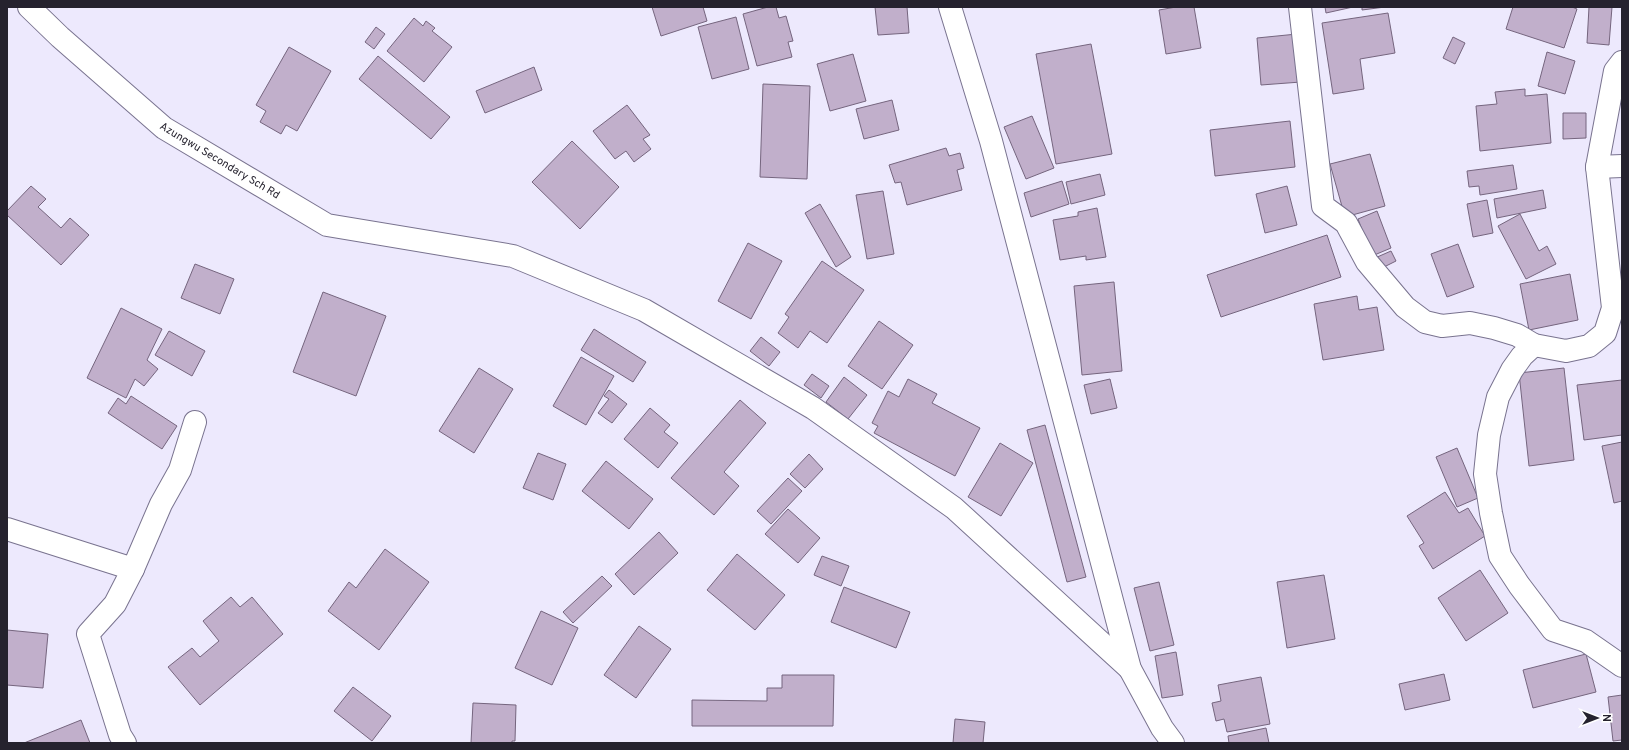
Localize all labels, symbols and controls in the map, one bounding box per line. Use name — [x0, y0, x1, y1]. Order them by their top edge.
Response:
street label: Azungwu Secondary Sch Rd — [157, 119, 282, 202]
north arrow — [1577, 698, 1617, 738]
text: N — [1599, 714, 1613, 722]

